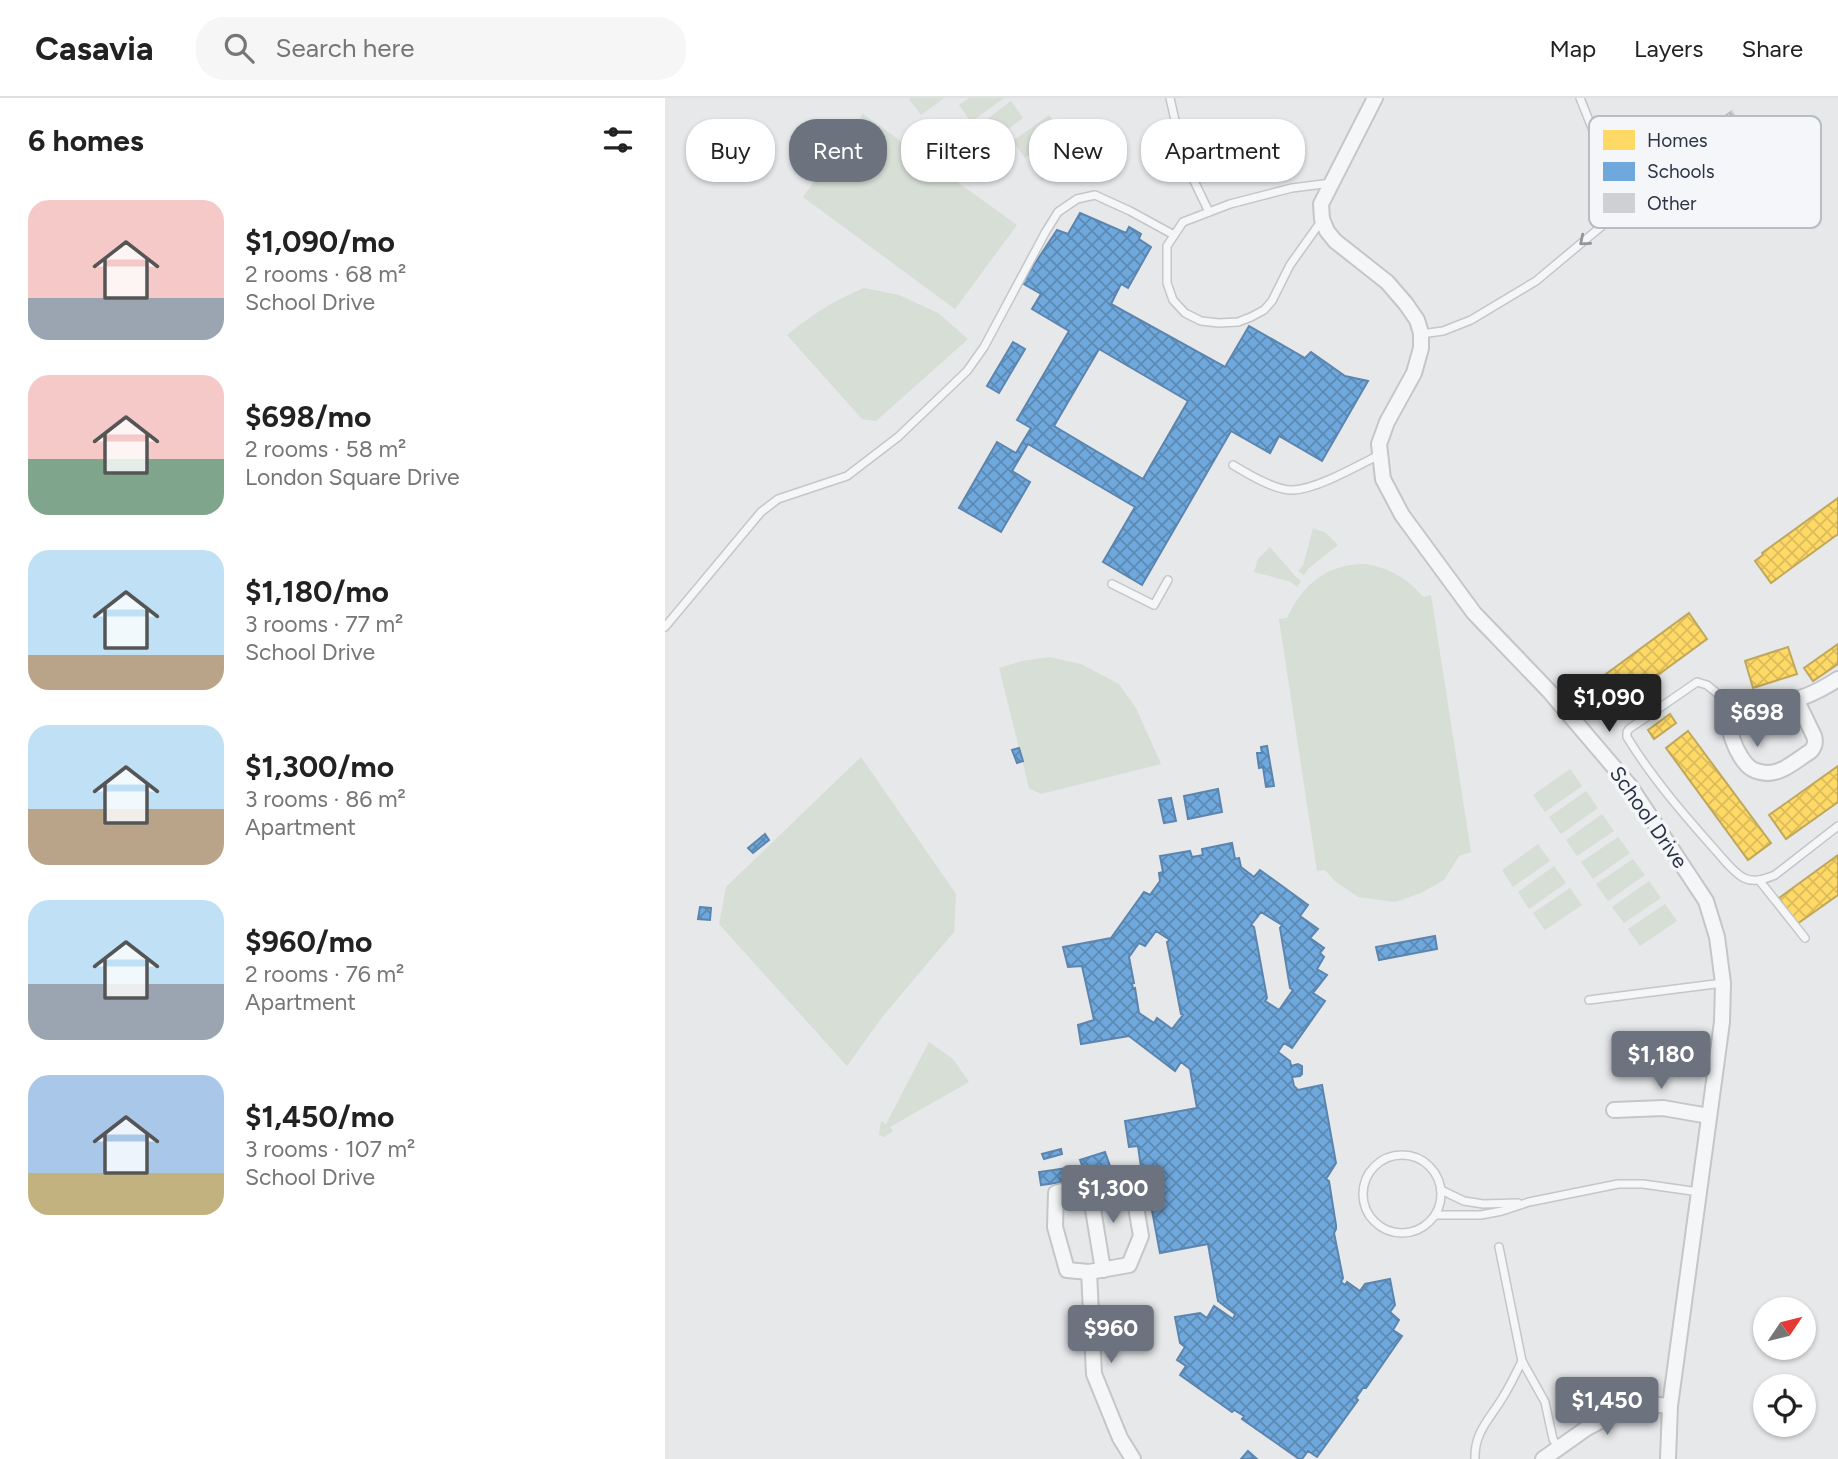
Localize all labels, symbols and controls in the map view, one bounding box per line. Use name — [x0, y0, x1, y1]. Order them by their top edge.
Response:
search box — [196, 17, 686, 80]
text: Casavia — [35, 29, 154, 68]
icon: search — [220, 29, 258, 67]
text: Search here — [276, 32, 415, 64]
text: Map — [1549, 34, 1596, 63]
text: Layers — [1634, 34, 1703, 63]
text: Share — [1741, 34, 1803, 63]
legend — [1589, 116, 1821, 228]
chip: Buy — [686, 119, 775, 182]
chip: Rent — [789, 119, 887, 182]
chip: Filters — [901, 119, 1015, 182]
chip: New — [1029, 119, 1127, 182]
chip: Apartment — [1141, 119, 1305, 182]
icon: filters — [599, 121, 637, 159]
text: 6 homes — [28, 122, 144, 159]
text: Homes — [1647, 129, 1708, 152]
text: Schools — [1647, 160, 1715, 183]
text: Other — [1647, 192, 1697, 215]
text: $1,090/mo — [245, 223, 395, 260]
icon: home — [84, 228, 168, 312]
one-way arrow — [1579, 233, 1592, 245]
text: 2 rooms · 68 m² — [245, 260, 406, 288]
text: School Drive — [245, 288, 375, 316]
text: $698/mo — [245, 398, 371, 435]
icon: home — [84, 403, 168, 487]
text: 2 rooms · 58 m² — [245, 435, 406, 463]
text: London Square Drive — [245, 463, 460, 491]
text: $1,180/mo — [245, 573, 389, 610]
icon: home — [84, 578, 168, 662]
text: 3 rooms · 77 m² — [245, 610, 403, 638]
text: School Drive — [245, 638, 375, 666]
pin: $1,090 — [1552, 674, 1666, 734]
text: $1,090 — [1573, 683, 1645, 711]
pin: $698 — [1716, 690, 1798, 749]
text: $698 — [1730, 698, 1784, 726]
text: $1,300/mo — [245, 748, 394, 785]
icon: home — [84, 753, 168, 837]
street label: School Drive — [1605, 761, 1693, 873]
text: 3 rooms · 86 m² — [245, 785, 406, 813]
text: Apartment — [245, 813, 356, 841]
text: $960/mo — [245, 923, 372, 960]
icon: home — [84, 928, 168, 1012]
text: 2 rooms · 76 m² — [245, 960, 404, 988]
text: Apartment — [245, 988, 356, 1016]
pin: $1,180 — [1604, 1032, 1718, 1091]
text: $1,180 — [1627, 1040, 1695, 1068]
text: $1,450/mo — [245, 1098, 394, 1135]
icon: home — [84, 1103, 168, 1187]
text: 3 rooms · 107 m² — [245, 1135, 415, 1163]
text: School Drive — [245, 1163, 375, 1191]
pin: $1,300 — [1056, 1166, 1170, 1225]
text: $1,300 — [1078, 1174, 1148, 1202]
north arrow — [1753, 1297, 1817, 1360]
map controls — [1753, 1297, 1816, 1437]
pin: $960 — [1070, 1306, 1152, 1365]
text: $960 — [1084, 1314, 1138, 1342]
button: locate — [1753, 1374, 1816, 1437]
pin: $1,450 — [1550, 1378, 1664, 1437]
text: $1,450 — [1571, 1386, 1643, 1414]

